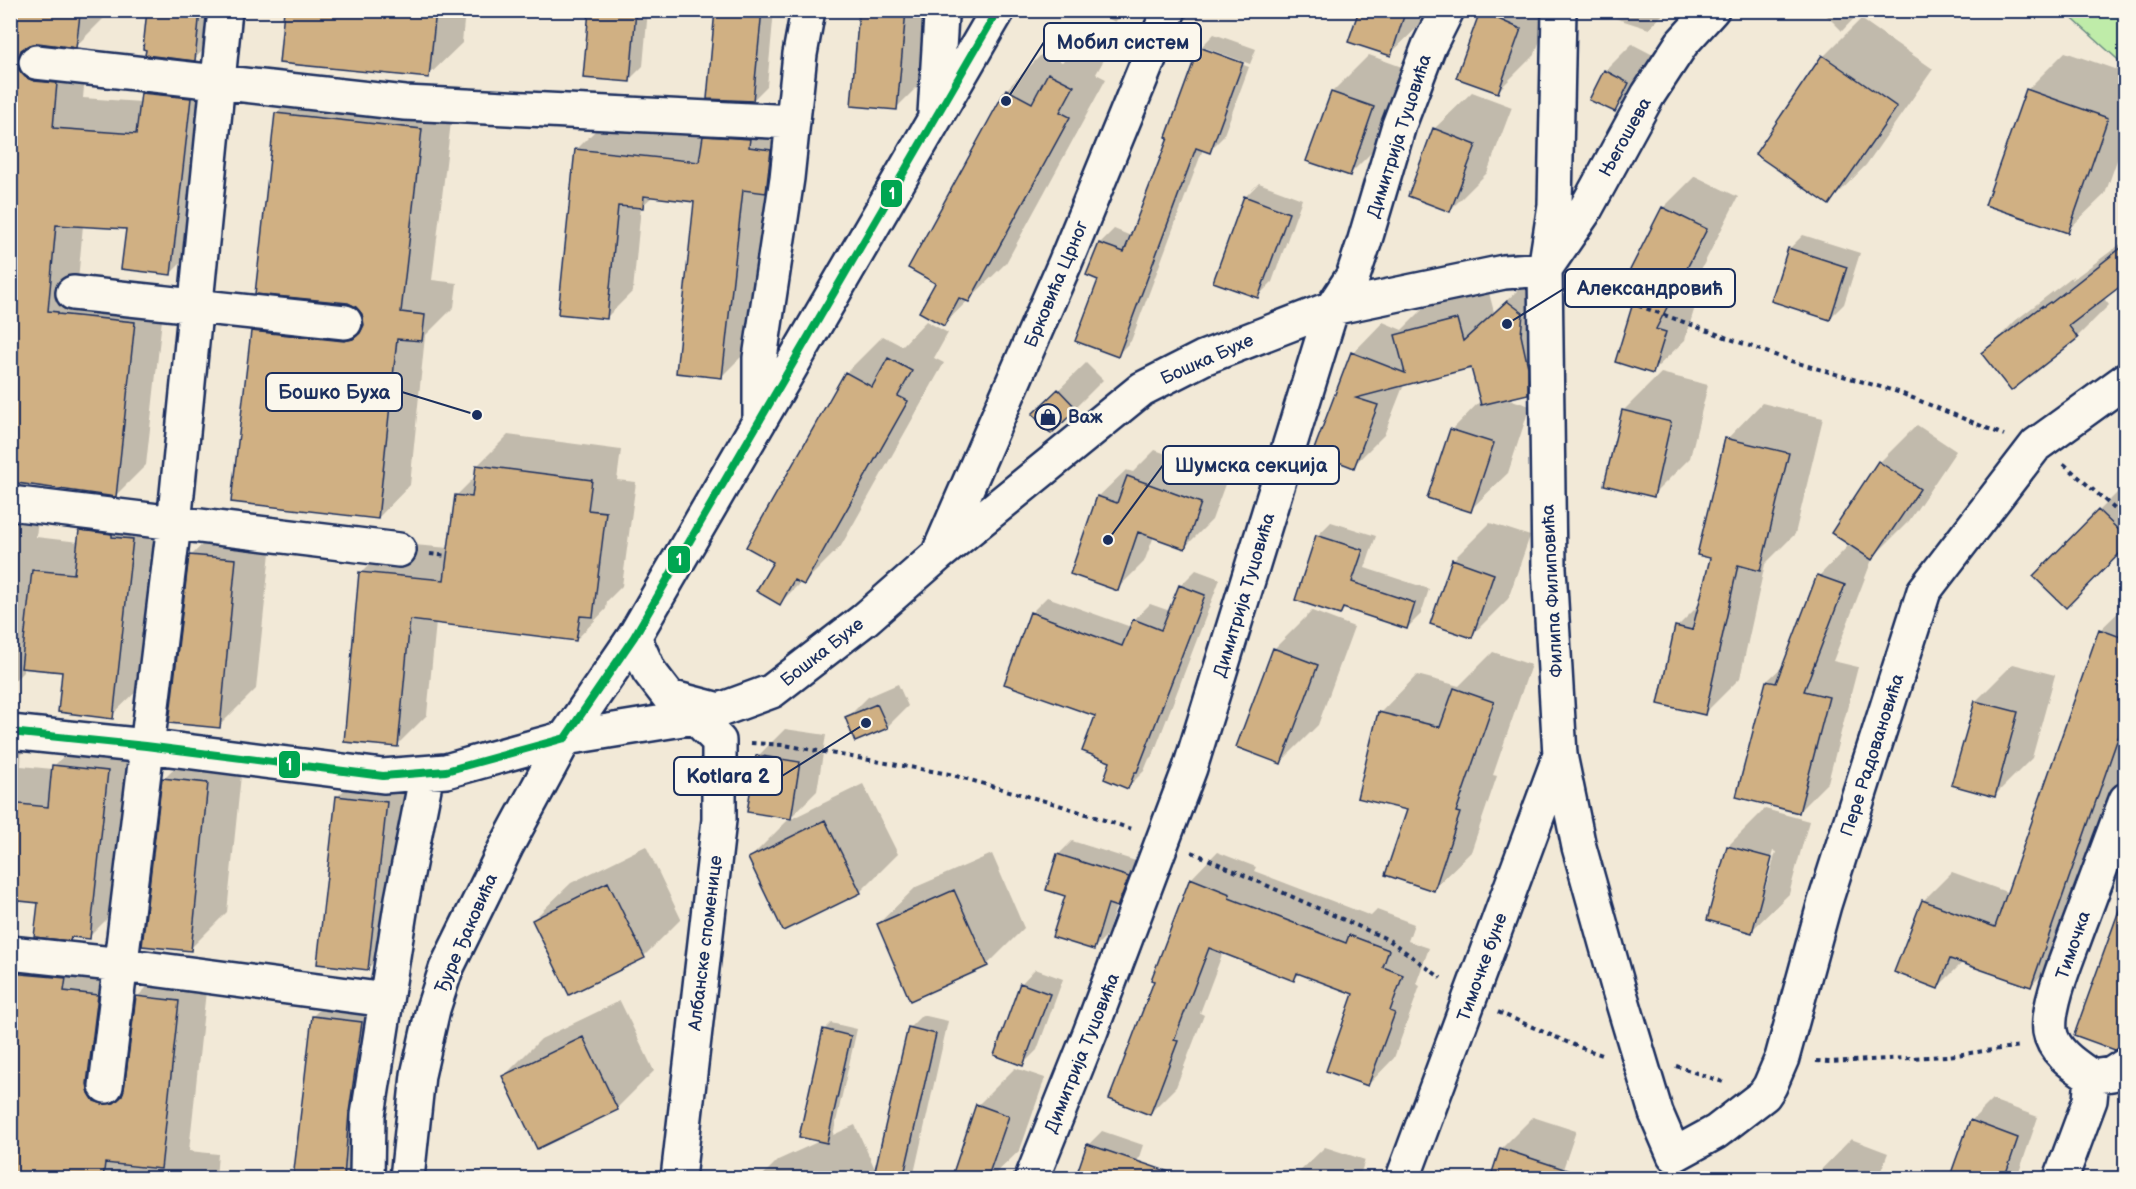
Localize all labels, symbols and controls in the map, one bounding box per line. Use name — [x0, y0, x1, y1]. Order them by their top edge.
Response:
callout: Мобил систем — [1044, 23, 1201, 61]
text: Мобил систем — [1057, 31, 1189, 55]
street label: Димитрија Туцовића — [1363, 51, 1436, 221]
street label: Његошева — [1595, 94, 1656, 180]
line badge: 1 — [880, 179, 903, 208]
text: 1 — [889, 185, 895, 204]
street label: Брковића Црног — [1020, 218, 1093, 351]
callout: Александровић — [1565, 269, 1735, 307]
text: Александровић — [1576, 277, 1723, 301]
street label: Бошка Бухе — [1158, 330, 1257, 389]
callout: Бошко Буха — [266, 373, 402, 411]
text: Бошко Буха — [278, 381, 390, 405]
shop icon: Важ — [1033, 402, 1063, 432]
place label: Важ — [1068, 407, 1103, 428]
callout: Шумска секција — [1163, 446, 1339, 484]
text: Шумска секција — [1175, 454, 1328, 478]
street label: Филипа Филиповића — [1537, 504, 1568, 678]
street label: Димитрија Туцовића — [1209, 510, 1280, 680]
line badge: 1 — [667, 545, 691, 574]
text: 1 — [676, 551, 682, 570]
street label: Бошка Бухе — [777, 614, 868, 691]
street label: Пере Радовановића — [1836, 671, 1909, 839]
line badge: 1 — [278, 750, 301, 779]
text: 1 — [286, 756, 292, 775]
callout: Kotlara 2 — [674, 757, 782, 795]
text: Kotlara 2 — [686, 765, 770, 789]
street label: Албанске споменице — [684, 854, 727, 1033]
street label: Ђуре Ђаковића — [431, 870, 502, 996]
street label: Тимочка — [2052, 908, 2095, 982]
street label: Тимочке буне — [1453, 910, 1512, 1024]
street label: Димитрија Туцовића — [1041, 970, 1124, 1136]

